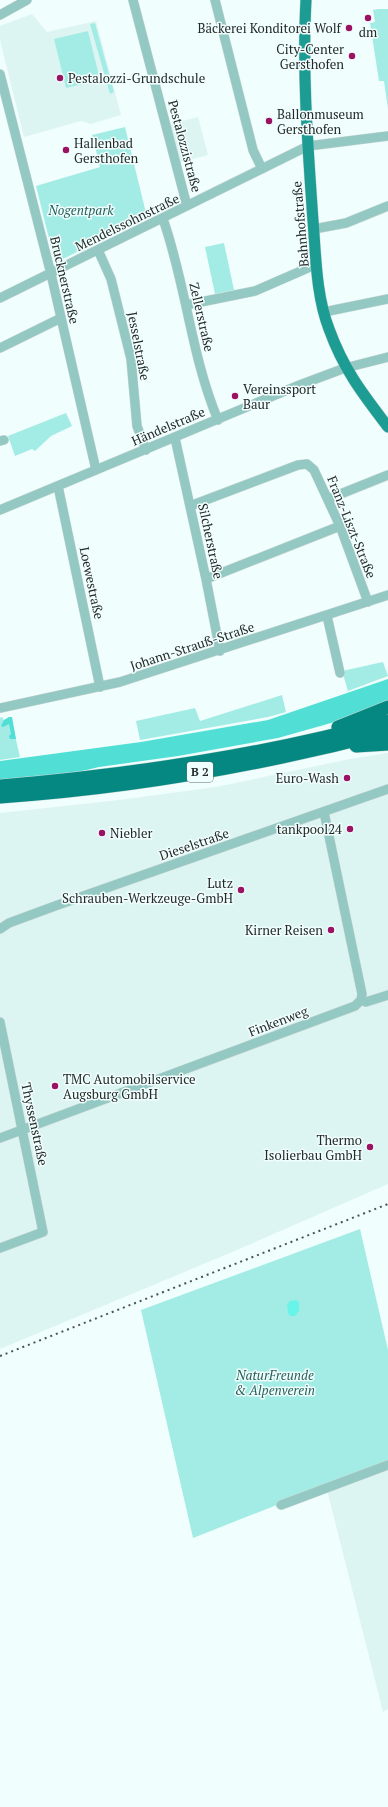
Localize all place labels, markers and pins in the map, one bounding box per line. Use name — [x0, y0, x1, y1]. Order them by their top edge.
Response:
marker: dm — [363, 13, 373, 23]
place label: Bäckerei Konditorei Wolf — [197, 19, 343, 37]
marker: Bäckerei Konditorei Wolf — [344, 23, 354, 33]
place label: dm — [359, 23, 377, 41]
place label: City-Center Gersthofen — [276, 40, 344, 73]
marker: City-Center Gersthofen — [347, 51, 357, 61]
place label: Pestalozzi-Grundschule — [68, 69, 205, 87]
marker: Pestalozzi-Grundschule — [55, 73, 65, 83]
place label: Ballonmuseum Gersthofen — [277, 105, 364, 138]
marker: Ballonmuseum Gersthofen — [264, 116, 274, 126]
place label: Hallenbad Gersthofen — [74, 134, 138, 167]
marker: Hallenbad Gersthofen — [61, 145, 71, 155]
place label: Vereinssport Baur — [243, 380, 316, 413]
marker: Vereinssport Baur — [230, 391, 240, 401]
place label: Euro-Wash — [276, 769, 339, 787]
marker: Euro-Wash — [342, 773, 352, 783]
place label: tankpool24 — [277, 820, 342, 838]
place label: Niebler — [110, 824, 153, 842]
marker: tankpool24 — [345, 824, 355, 834]
marker: Niebler — [97, 828, 107, 838]
place label: Lutz Schrauben-Werkzeuge-GmbH — [62, 874, 234, 907]
marker: Lutz Schrauben-Werkzeuge-GmbH — [236, 885, 246, 895]
place label: Kirner Reisen — [245, 921, 323, 939]
marker: Kirner Reisen — [326, 925, 336, 935]
place label: TMC Automobilservice Augsburg GmbH — [63, 1070, 196, 1103]
marker: TMC Automobilservice Augsburg GmbH — [50, 1081, 60, 1091]
place label: Thermo Isolierbau GmbH — [264, 1131, 363, 1164]
marker: Thermo Isolierbau GmbH — [365, 1142, 375, 1152]

